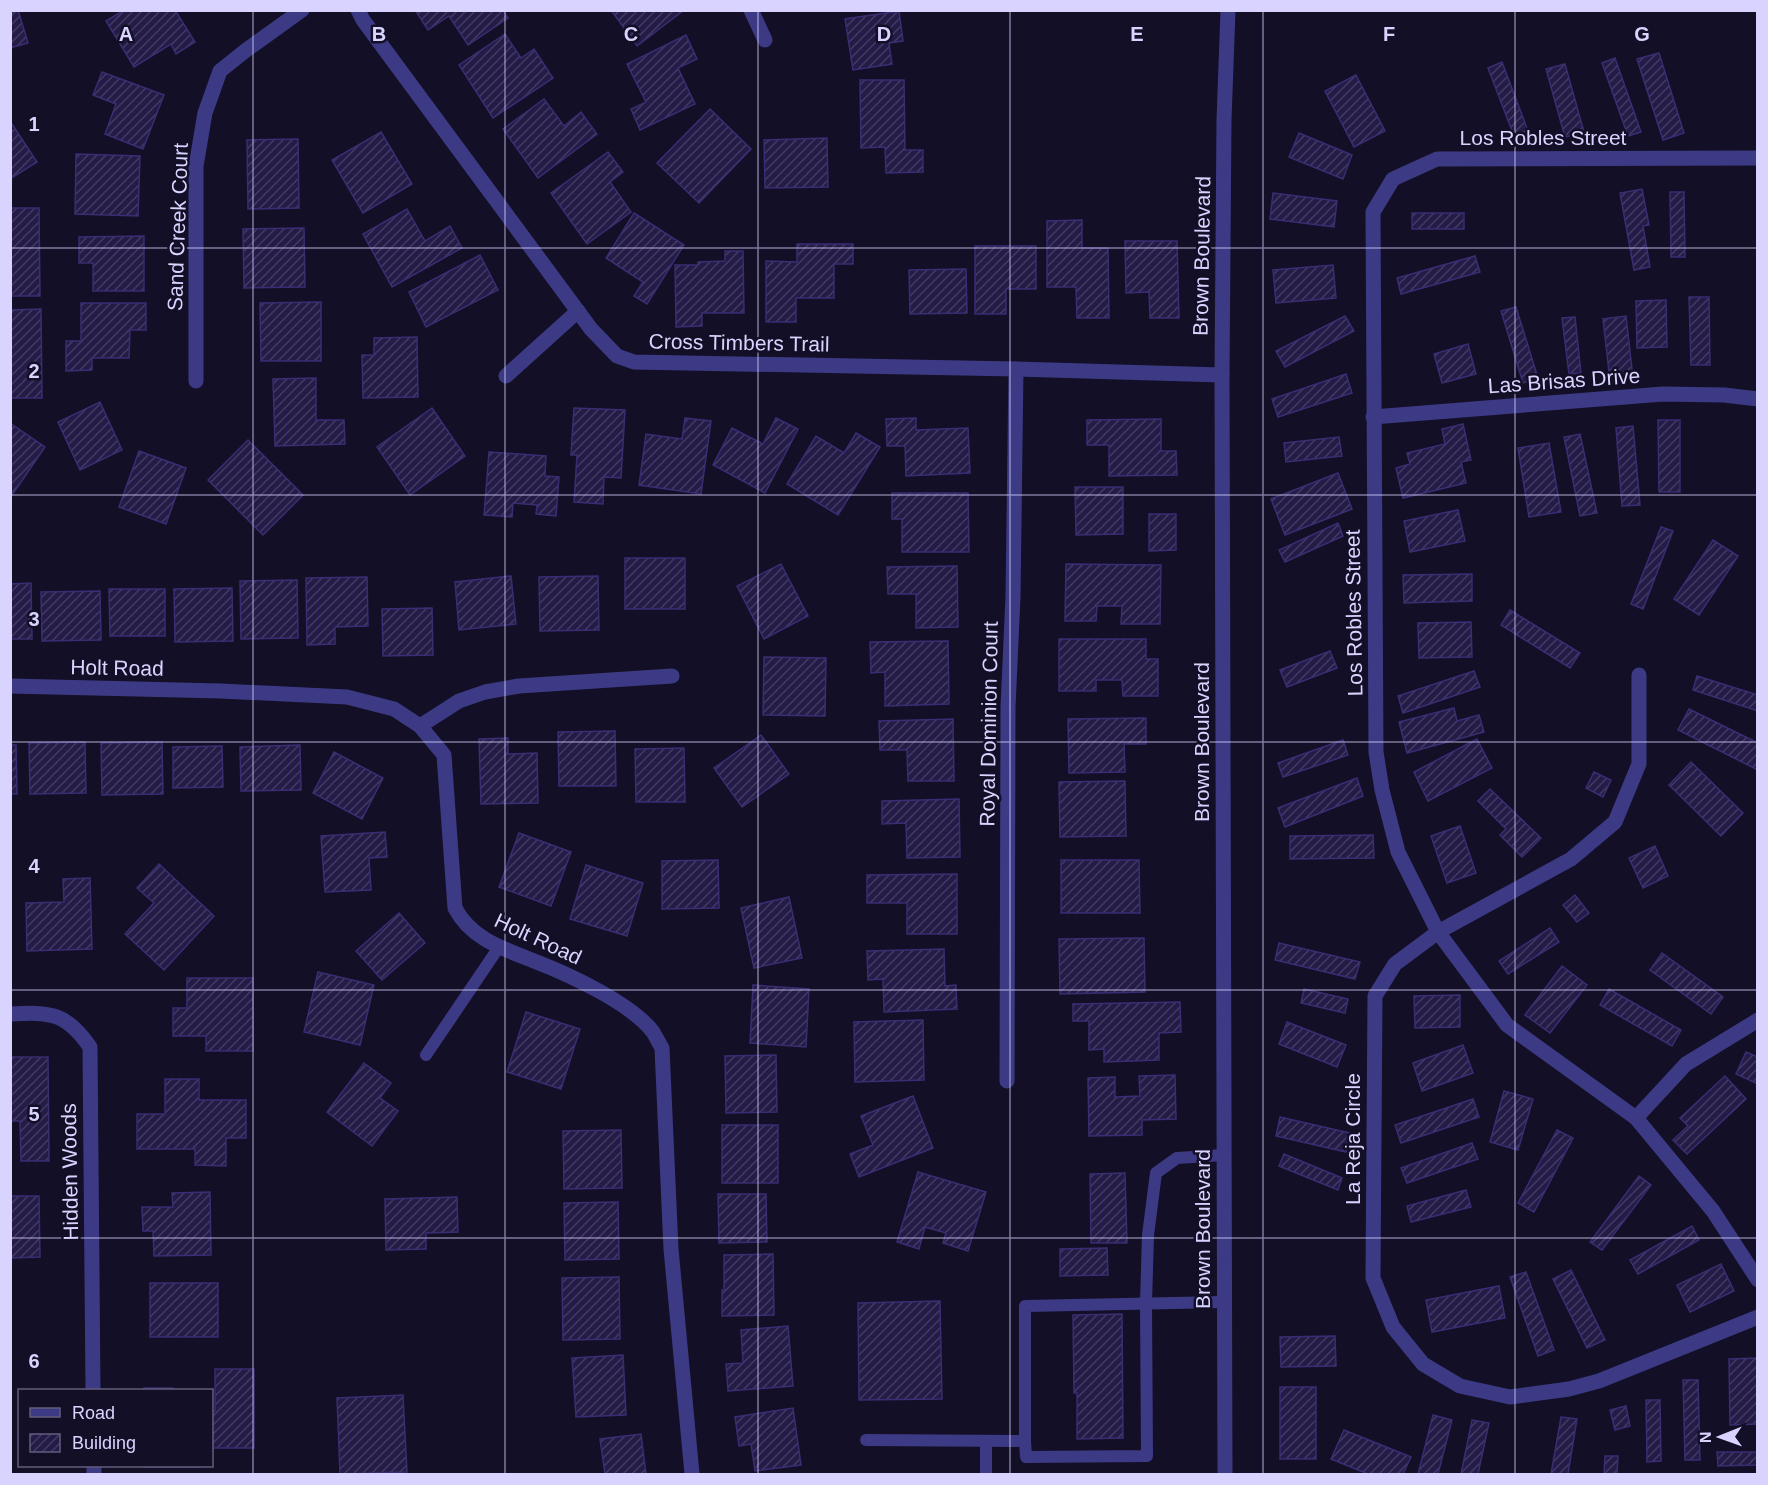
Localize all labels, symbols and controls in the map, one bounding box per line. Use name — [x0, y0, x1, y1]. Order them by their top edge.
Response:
text: A — [119, 23, 133, 45]
text: B — [372, 23, 386, 45]
text: C — [624, 23, 638, 45]
text: D — [877, 23, 891, 45]
text: E — [1130, 23, 1144, 45]
text: F — [1383, 23, 1395, 45]
text: G — [1634, 23, 1650, 45]
text: 1 — [28, 113, 40, 135]
street label: Los Robles Street — [1460, 126, 1627, 149]
street label: Sand Creek Court — [163, 142, 192, 311]
street label: Brown Boulevard — [1189, 176, 1214, 336]
street label: Cross Timbers Trail — [648, 329, 830, 356]
text: 2 — [28, 360, 40, 382]
street label: Las Brisas Drive — [1487, 364, 1641, 397]
street label: Los Robles Street — [1341, 529, 1366, 697]
text: 3 — [28, 608, 40, 630]
street label: Royal Dominion Court — [975, 621, 1002, 827]
street label: Holt Road — [70, 655, 164, 680]
street label: Brown Boulevard — [1190, 662, 1213, 822]
text: 4 — [28, 855, 40, 877]
street label: Holt Road — [491, 908, 585, 969]
street label: La Reja Circle — [1341, 1073, 1364, 1205]
text: 5 — [28, 1103, 40, 1125]
street label: Hidden Woods — [57, 1103, 82, 1241]
street label: Brown Boulevard — [1191, 1149, 1214, 1309]
text: 6 — [28, 1350, 40, 1372]
legend — [18, 1389, 213, 1467]
text: Road — [72, 1403, 115, 1423]
north arrow — [1690, 1407, 1750, 1467]
text: N — [1697, 1431, 1714, 1443]
text: Building — [72, 1433, 136, 1453]

